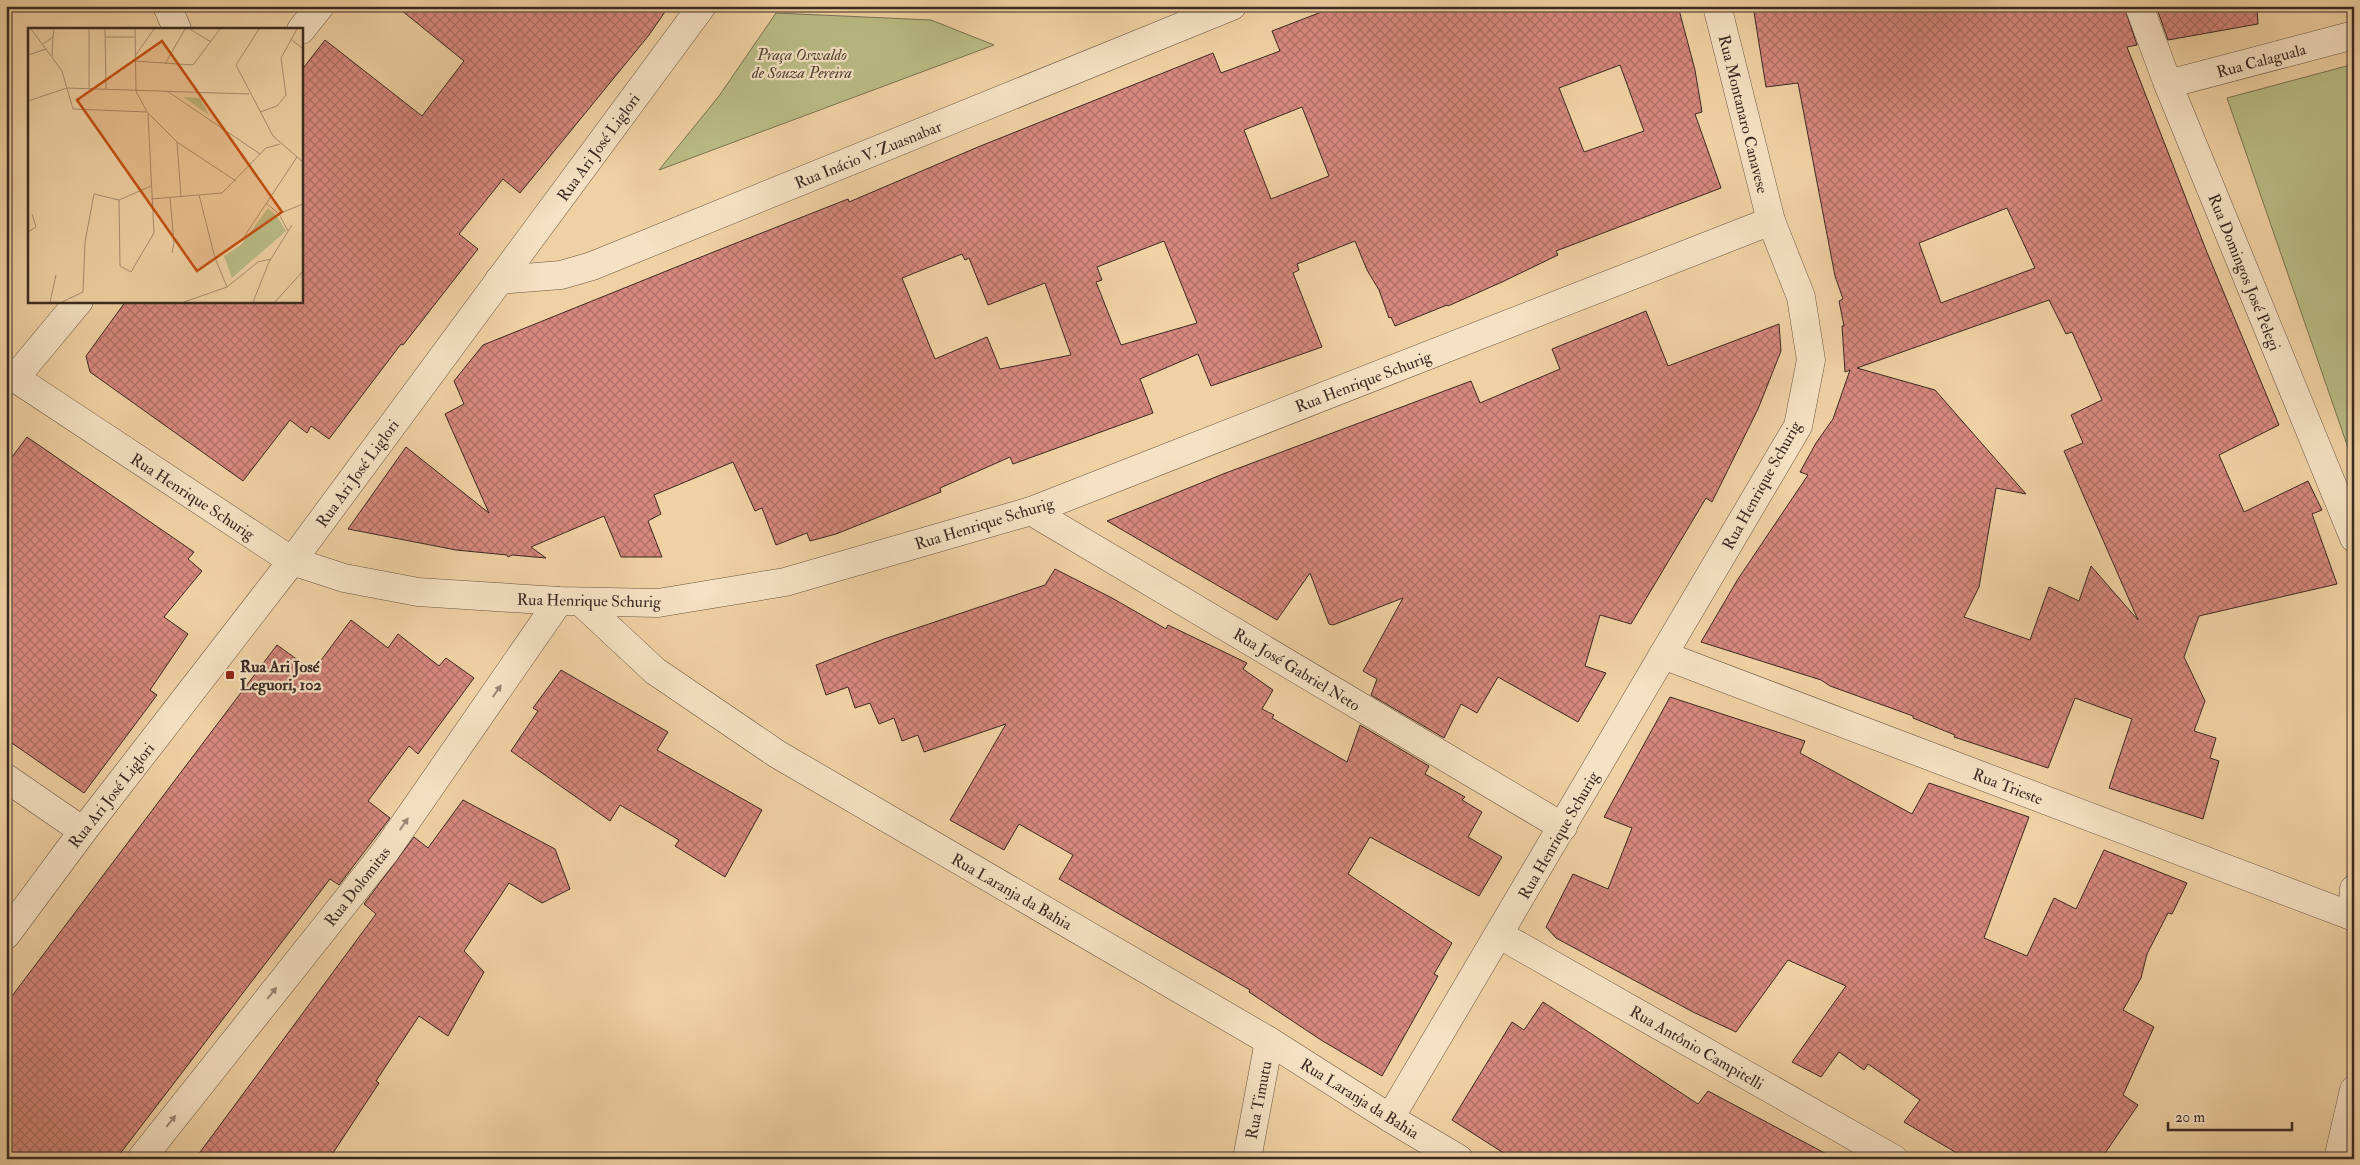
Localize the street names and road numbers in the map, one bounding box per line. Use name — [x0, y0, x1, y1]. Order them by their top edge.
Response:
street label: Rua Montanaro Canavese — [1714, 33, 1772, 196]
street label: Rua Calaguala — [2214, 39, 2309, 83]
street label: Rua Ari José Liglori — [553, 90, 645, 206]
street label: Rua Inácio V. Zuasnabar — [792, 116, 945, 194]
street label: Rua Domingos José Pelegi — [2203, 191, 2285, 354]
street label: Rua Henrique Schurig — [1292, 346, 1435, 417]
street label: Rua Ari José Liglori — [312, 416, 404, 532]
street label: Rua Henrique Schurig — [1718, 417, 1806, 553]
street label: Rua Henrique Schurig — [127, 449, 259, 545]
street label: Rua Henrique Schurig — [912, 493, 1057, 555]
street label: Rua Henrique Schurig — [517, 590, 662, 612]
street label: Rua José Gabriel Neto — [1229, 624, 1364, 717]
street label: Rua Ari José Liglori — [64, 739, 160, 853]
street label: Rua Trieste — [1970, 764, 2046, 810]
street label: Rua Henrique Schurig — [1514, 767, 1604, 903]
street label: Rua Dolomitas — [320, 843, 395, 930]
street label: Rua Laranja da Bahia — [948, 849, 1076, 935]
street label: Rua Antônio Campitelli — [1626, 1001, 1767, 1095]
street label: Rua Laranja da Bahia — [1296, 1054, 1423, 1144]
street label: Rua Timutu — [1242, 1059, 1276, 1141]

